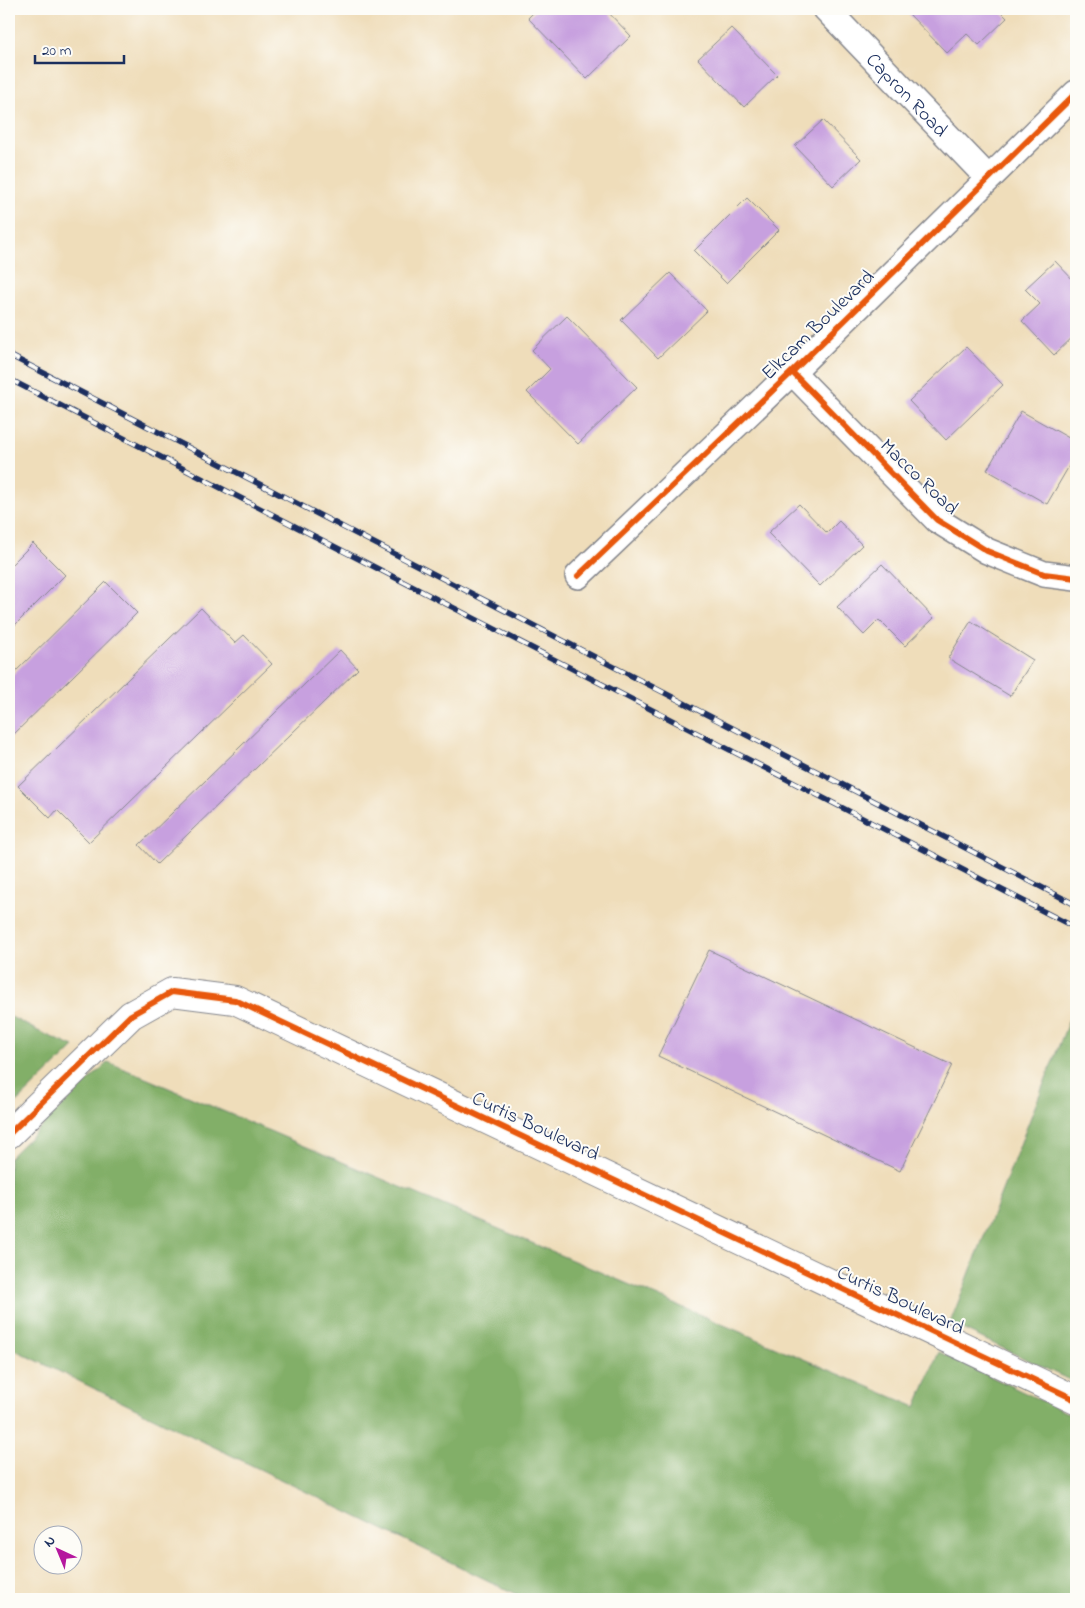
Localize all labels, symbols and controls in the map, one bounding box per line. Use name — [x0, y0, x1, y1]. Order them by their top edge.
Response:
scale bar — [35, 32, 124, 64]
text: 20 m — [42, 40, 72, 62]
street label: Capron Road — [858, 47, 954, 145]
street label: Elkcam Boulevard — [755, 264, 882, 388]
street label: Macco Road — [872, 433, 964, 523]
street label: Curtis Boulevard — [466, 1085, 603, 1169]
street label: Curtis Boulevard — [831, 1259, 968, 1343]
north arrow — [32, 1526, 82, 1576]
text: N — [39, 1531, 61, 1553]

